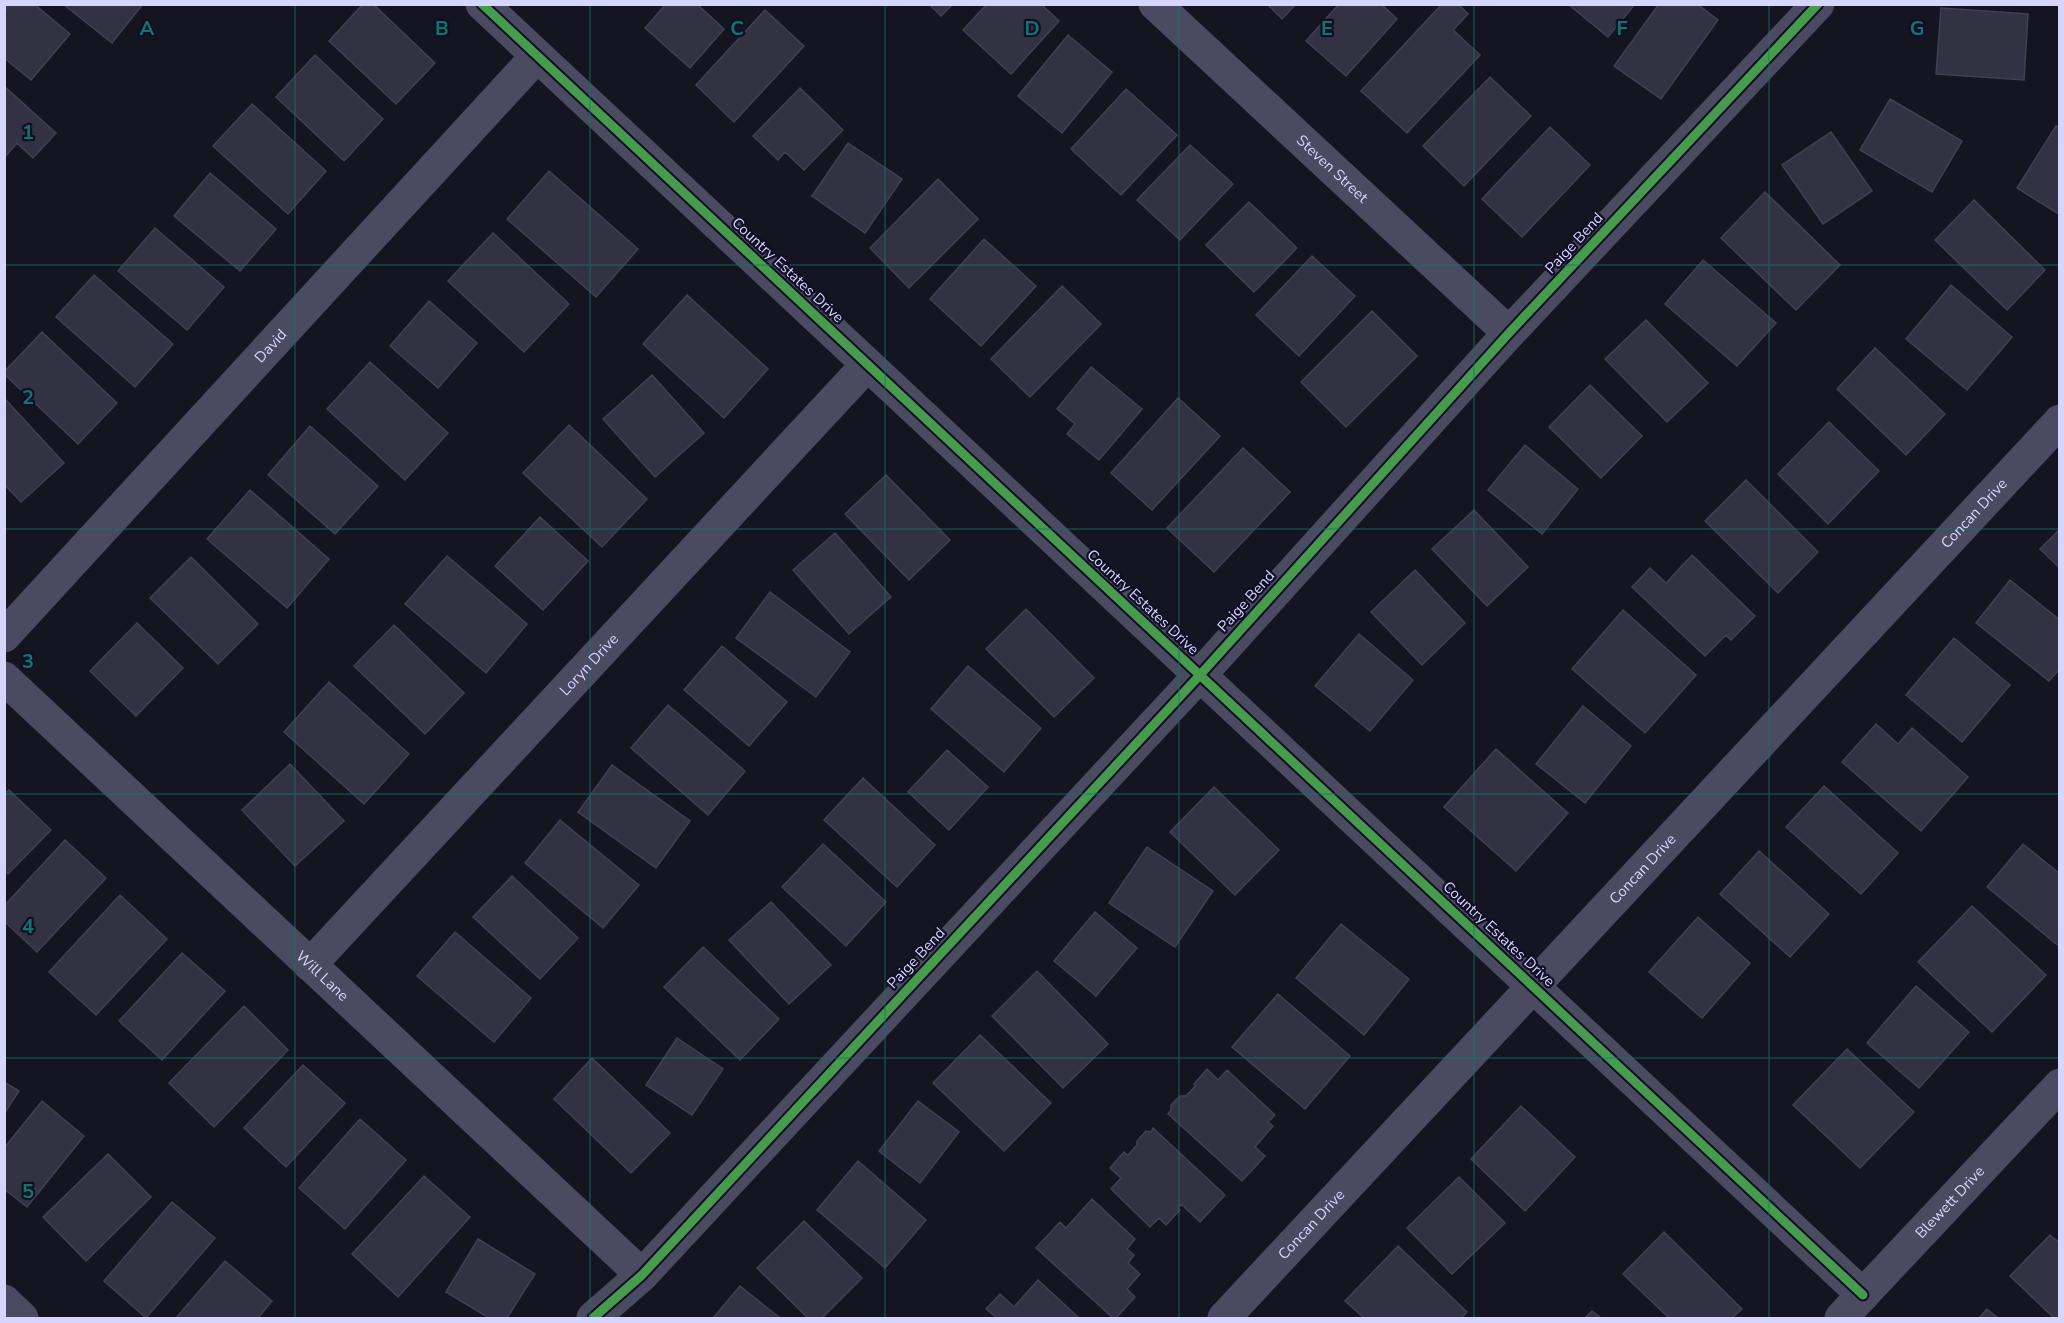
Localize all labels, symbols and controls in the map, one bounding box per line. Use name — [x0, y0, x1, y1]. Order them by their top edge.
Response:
text: A — [140, 15, 155, 42]
text: B — [435, 15, 449, 42]
text: C — [730, 15, 744, 42]
text: D — [1024, 15, 1040, 42]
text: E — [1321, 15, 1333, 42]
text: F — [1616, 15, 1628, 42]
text: G — [1910, 15, 1924, 42]
text: 1 — [22, 119, 34, 146]
street label: Steven Street — [1292, 130, 1373, 208]
street label: Paige Bend — [1541, 208, 1607, 278]
street label: Country Estates Drive — [728, 213, 848, 327]
street label: David — [250, 325, 291, 367]
text: 2 — [22, 384, 34, 411]
street label: Concan Drive — [1936, 474, 2012, 553]
street label: Country Estates Drive — [1083, 545, 1203, 659]
street label: Paige Bend — [1213, 566, 1279, 636]
street label: Loryn Drive — [555, 629, 623, 700]
text: 3 — [22, 648, 34, 675]
street label: Concan Drive — [1605, 829, 1680, 908]
street label: Country Estates Drive — [1439, 877, 1559, 991]
text: 4 — [22, 913, 34, 940]
street label: Paige Bend — [883, 923, 949, 993]
street label: Will Lane — [292, 946, 353, 1006]
street label: Blewett Drive — [1911, 1162, 1989, 1243]
text: 5 — [22, 1178, 34, 1205]
street label: Concan Drive — [1274, 1185, 1349, 1264]

